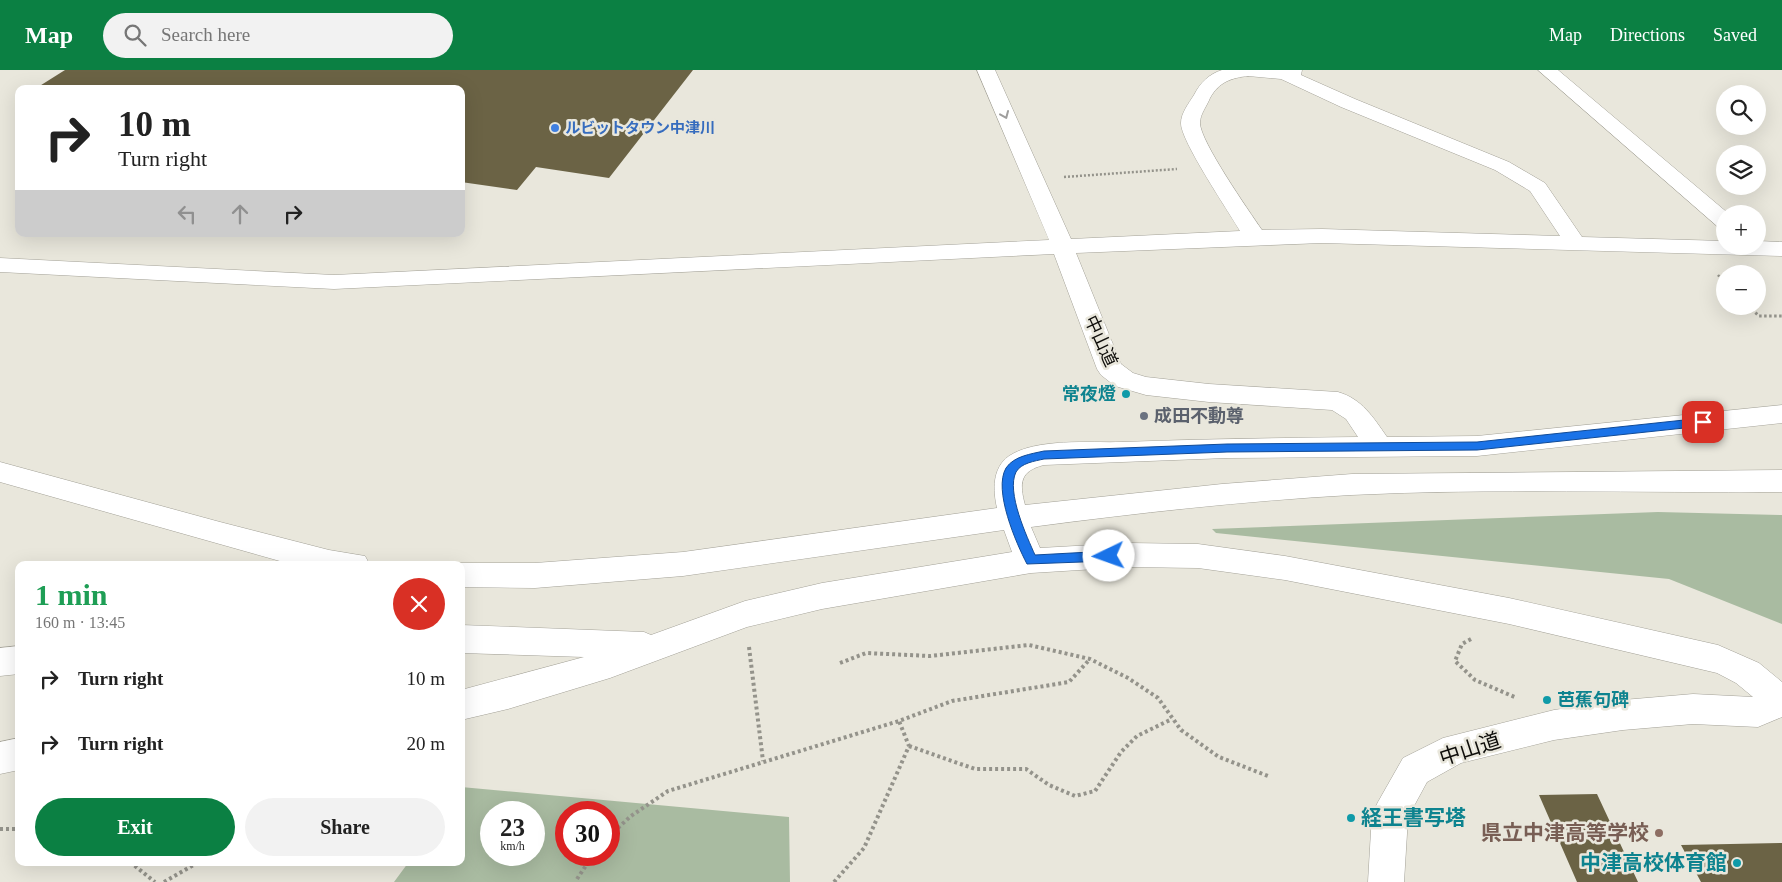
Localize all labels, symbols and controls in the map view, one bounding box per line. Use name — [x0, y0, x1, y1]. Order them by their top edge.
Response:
search box — [103, 13, 453, 58]
icon: search — [121, 21, 149, 49]
text: Map — [25, 22, 73, 48]
text: Search here — [161, 24, 250, 45]
text: Map — [1549, 25, 1582, 45]
text: Directions — [1610, 25, 1685, 45]
text: Saved — [1713, 25, 1757, 45]
map controls — [1716, 85, 1766, 315]
button: search — [1716, 85, 1766, 135]
icon: right — [35, 105, 100, 170]
text: 10 m — [118, 105, 191, 144]
one-way arrow — [999, 110, 1010, 119]
place label: ルビットタウン中津川 — [565, 120, 715, 136]
marker: ルビットタウン中津川 — [549, 122, 561, 134]
button: layers — [1716, 145, 1766, 195]
text: Turn right — [118, 146, 207, 171]
icon: left — [173, 200, 201, 228]
icon: ahead — [226, 200, 254, 228]
icon: right — [279, 200, 307, 228]
button: + — [1716, 205, 1766, 255]
button: − — [1716, 265, 1766, 315]
street label: 中山道 — [1081, 312, 1121, 370]
place label: 常夜燈 — [1062, 384, 1116, 404]
marker: 常夜燈 — [1120, 388, 1132, 400]
pin — [1682, 401, 1724, 443]
place label: 成田不動尊 — [1154, 406, 1244, 426]
icon: arrive — [1689, 408, 1717, 436]
marker: 成田不動尊 — [1138, 410, 1150, 422]
position arrow — [1082, 529, 1134, 581]
text: 1 min — [35, 578, 108, 611]
button: close — [393, 578, 445, 630]
text: 160 m · 13:45 — [35, 614, 125, 631]
icon: right — [35, 665, 63, 693]
text: Turn right — [78, 668, 163, 689]
text: 10 m — [406, 668, 445, 689]
place label: 芭蕉句碑 — [1557, 690, 1629, 710]
marker: 芭蕉句碑 — [1541, 694, 1553, 706]
street label: 中山道 — [1436, 728, 1504, 770]
icon: right — [35, 730, 63, 758]
text: Turn right — [78, 733, 163, 754]
text: 20 m — [406, 733, 445, 754]
button: Exit — [35, 798, 235, 856]
button: Share — [245, 798, 445, 856]
speed limit sign: 30 — [555, 801, 620, 866]
place label: 経王書写塔 — [1361, 806, 1466, 830]
marker: 経王書写塔 — [1345, 812, 1357, 824]
text: 23 — [500, 814, 525, 841]
place label: 県立中津高等学校 — [1481, 821, 1649, 845]
marker: 県立中津高等学校 — [1653, 827, 1665, 839]
text: km/h — [500, 839, 525, 853]
place label: 中津高校体育館 — [1580, 851, 1727, 875]
marker: 中津高校体育館 — [1731, 857, 1743, 869]

